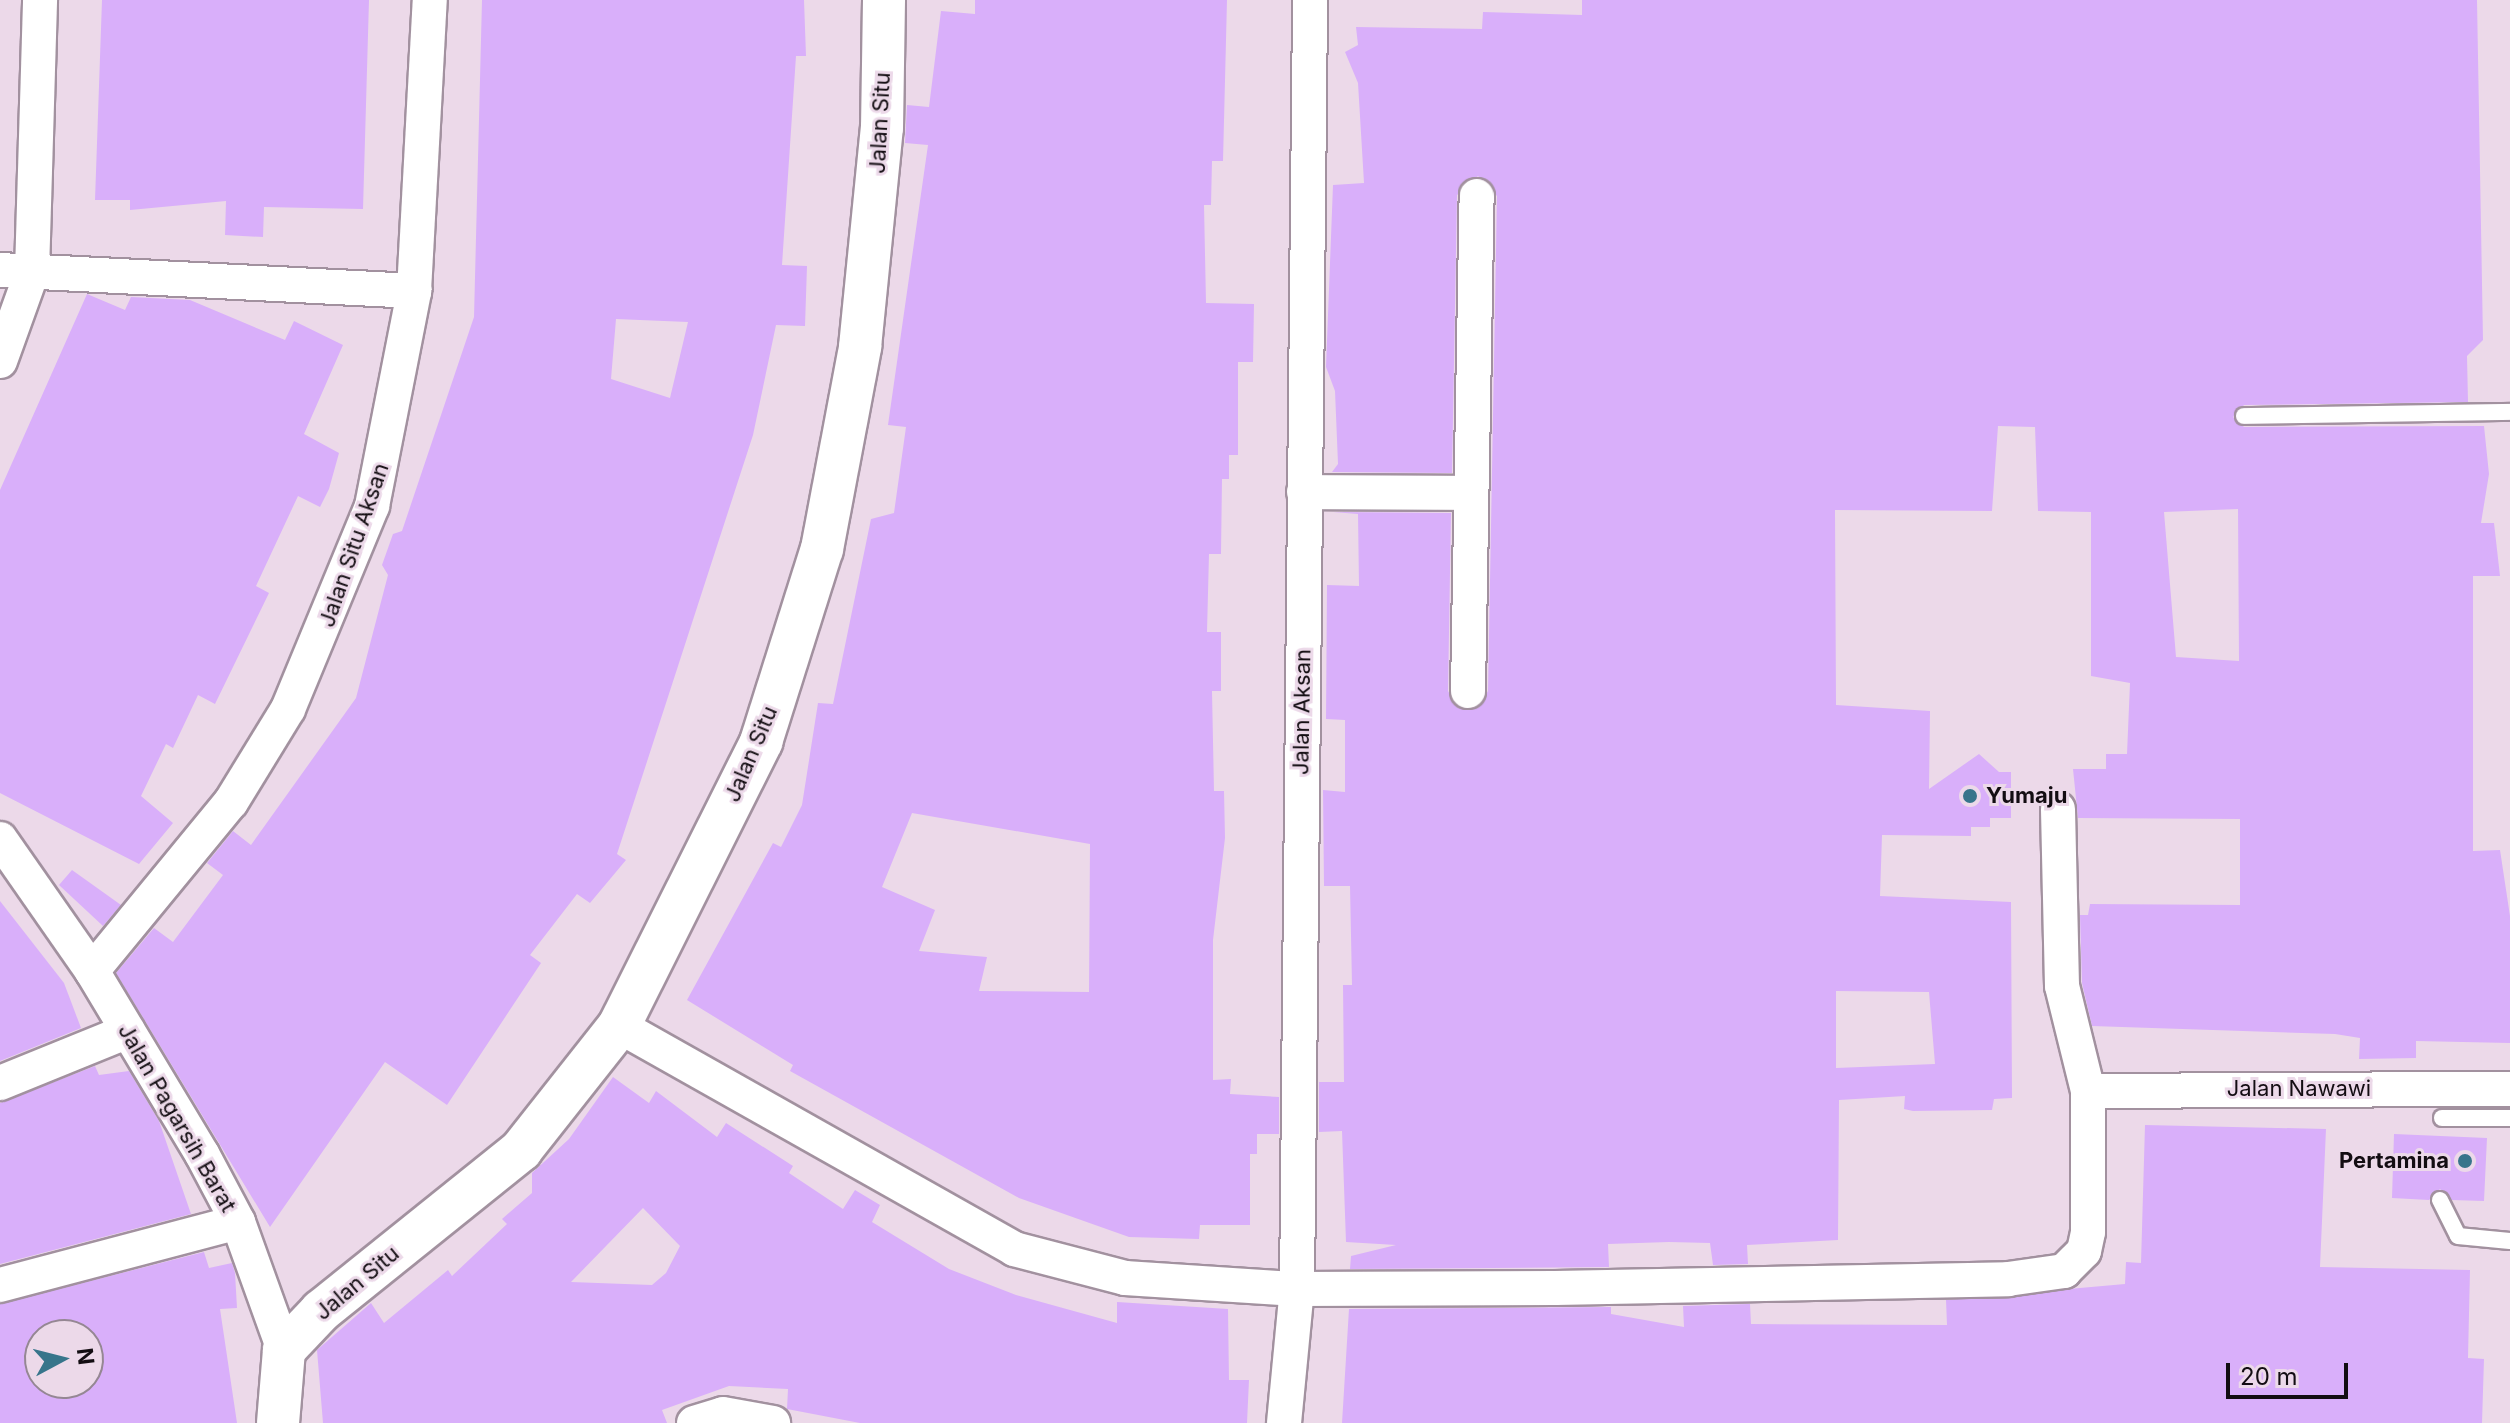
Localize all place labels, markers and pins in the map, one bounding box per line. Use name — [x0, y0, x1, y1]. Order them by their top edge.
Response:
place label: Yumaju — [1986, 783, 2067, 809]
marker: Yumaju — [1961, 787, 1979, 805]
place label: Pertamina — [2339, 1148, 2449, 1174]
marker: Pertamina — [2456, 1152, 2474, 1170]

